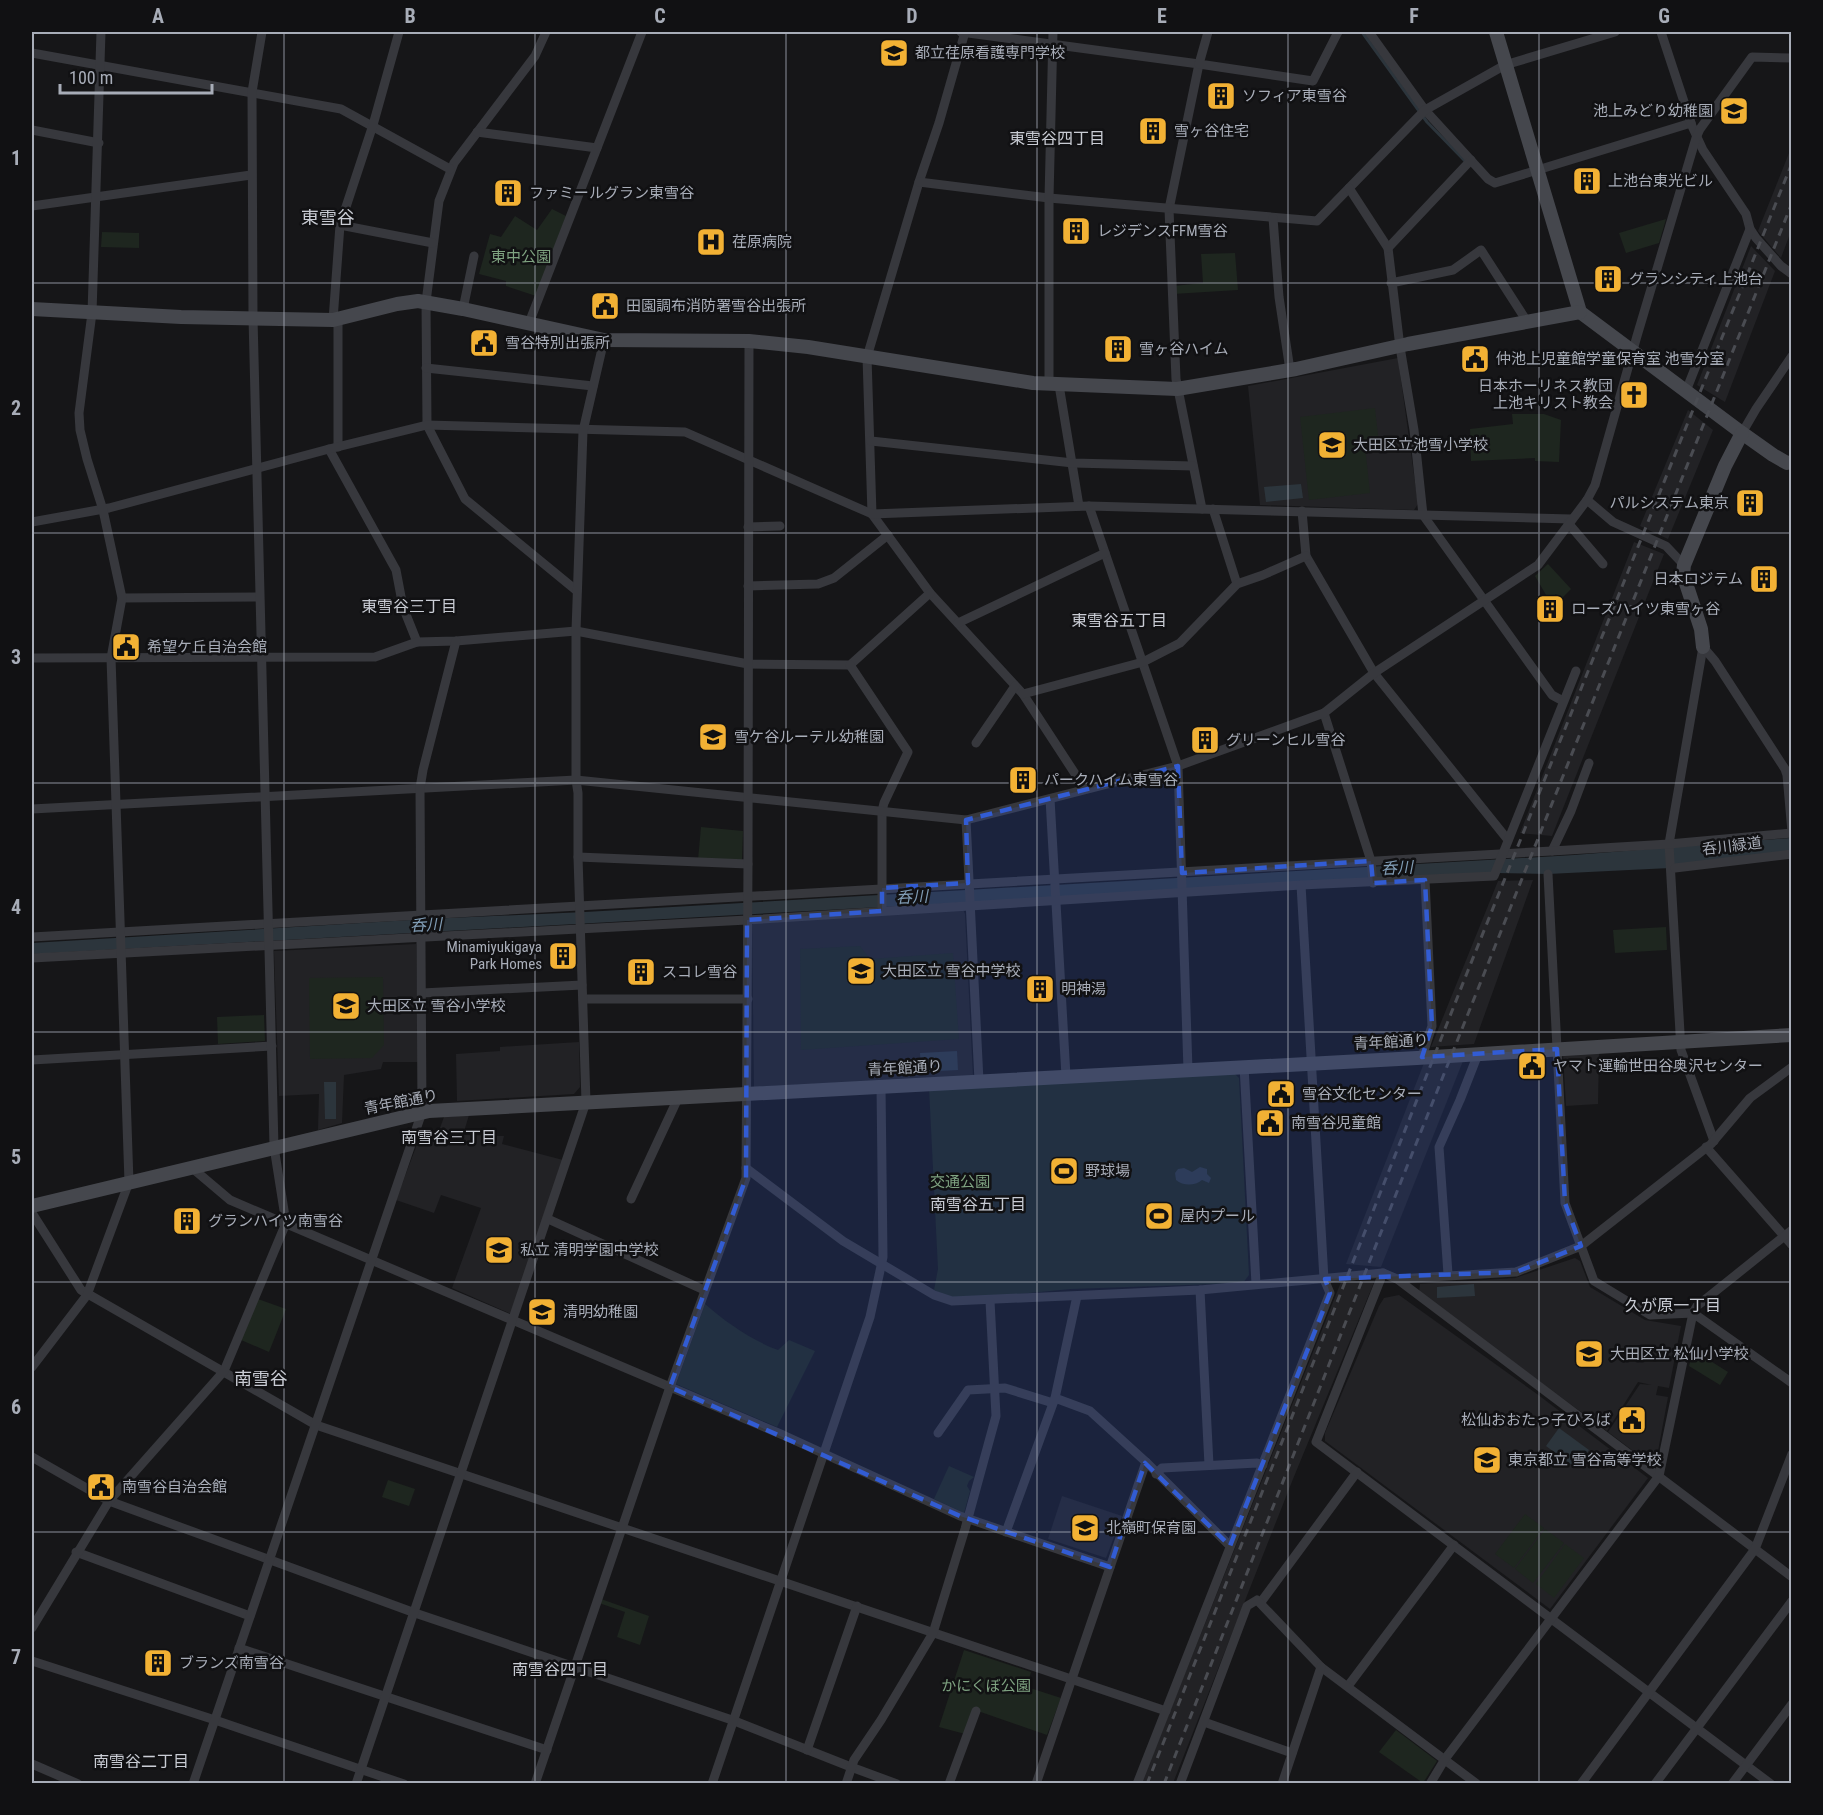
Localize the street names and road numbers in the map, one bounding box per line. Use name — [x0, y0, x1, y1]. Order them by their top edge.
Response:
street label: 呑川緑道 — [1701, 833, 1763, 859]
street label: 青年館通り — [1353, 1031, 1429, 1053]
street label: 青年館通り — [867, 1057, 943, 1079]
street label: 青年館通り — [362, 1086, 440, 1118]

